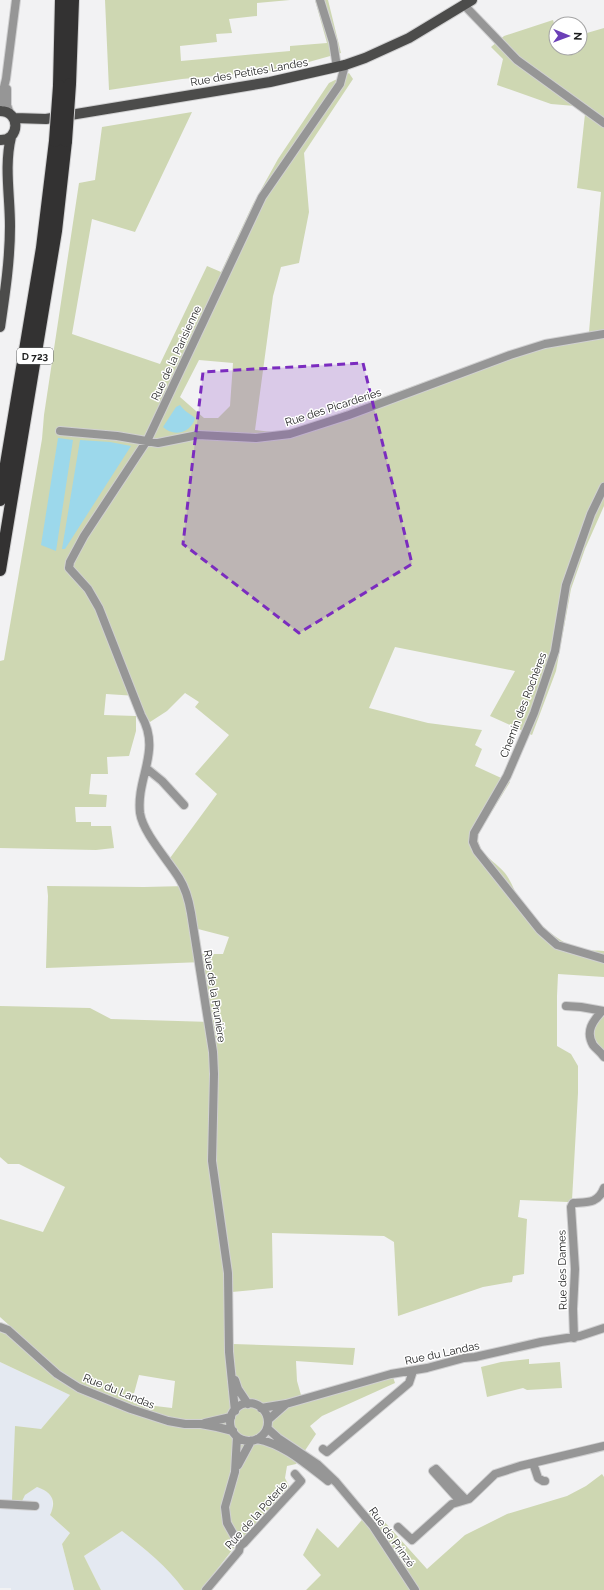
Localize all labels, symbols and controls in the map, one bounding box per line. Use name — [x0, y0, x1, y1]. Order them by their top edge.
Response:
north arrow — [548, 16, 588, 56]
text: N — [571, 32, 584, 40]
street label: Rue des Petites Landes — [189, 56, 309, 89]
street label: Rue de la Parisienne — [149, 303, 204, 403]
road number: D 723 — [17, 348, 53, 364]
street label: Rue des Picarderies — [283, 386, 383, 429]
street label: Chemin des Rochères — [497, 651, 550, 760]
street label: Rue de la Prunière — [201, 949, 228, 1044]
street label: Rue des Dames — [555, 1230, 570, 1310]
street label: Rue du Landas — [404, 1339, 481, 1368]
street label: Rue du Landas — [81, 1371, 157, 1412]
street label: Rue de la Poterie — [223, 1478, 291, 1552]
street label: Rue de Prinzé — [366, 1505, 417, 1570]

